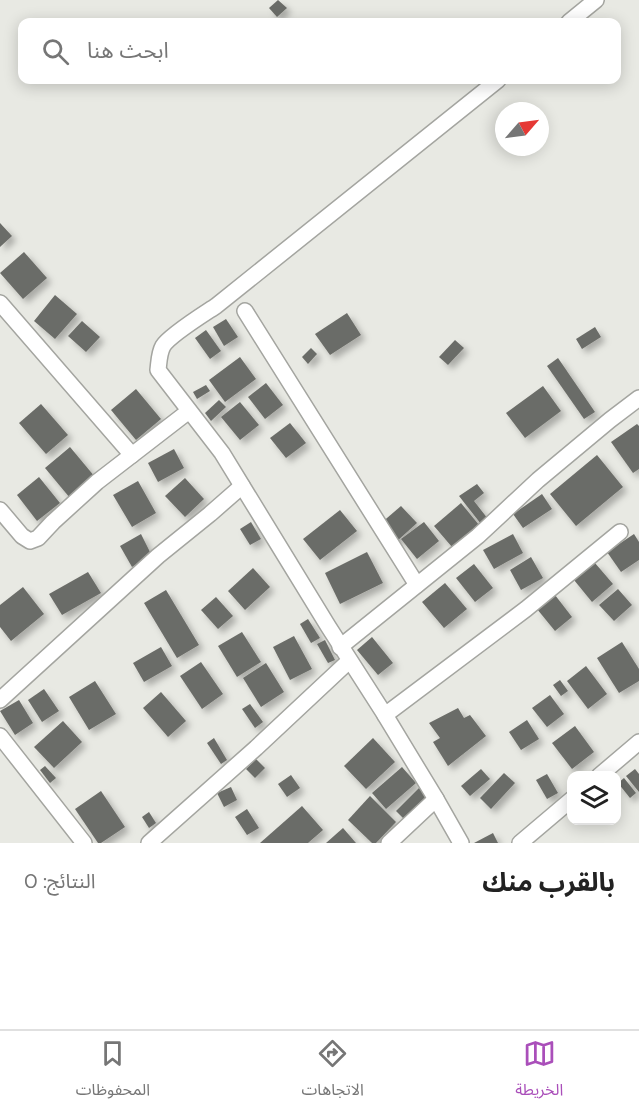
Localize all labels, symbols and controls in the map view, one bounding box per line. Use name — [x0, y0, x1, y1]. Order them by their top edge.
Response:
search box — [18, 18, 621, 84]
icon: search — [39, 35, 72, 68]
text: ابحث هنا — [87, 36, 169, 65]
north arrow — [495, 102, 549, 156]
map controls — [567, 771, 621, 825]
button: layers — [567, 771, 621, 825]
text: بالقرب منك — [482, 865, 615, 899]
text: النتائج: 0 — [24, 868, 96, 894]
tab: المحفوظات — [76, 1037, 150, 1107]
tab: الاتجاهات — [301, 1037, 364, 1107]
tab: الخريطة — [515, 1037, 563, 1107]

